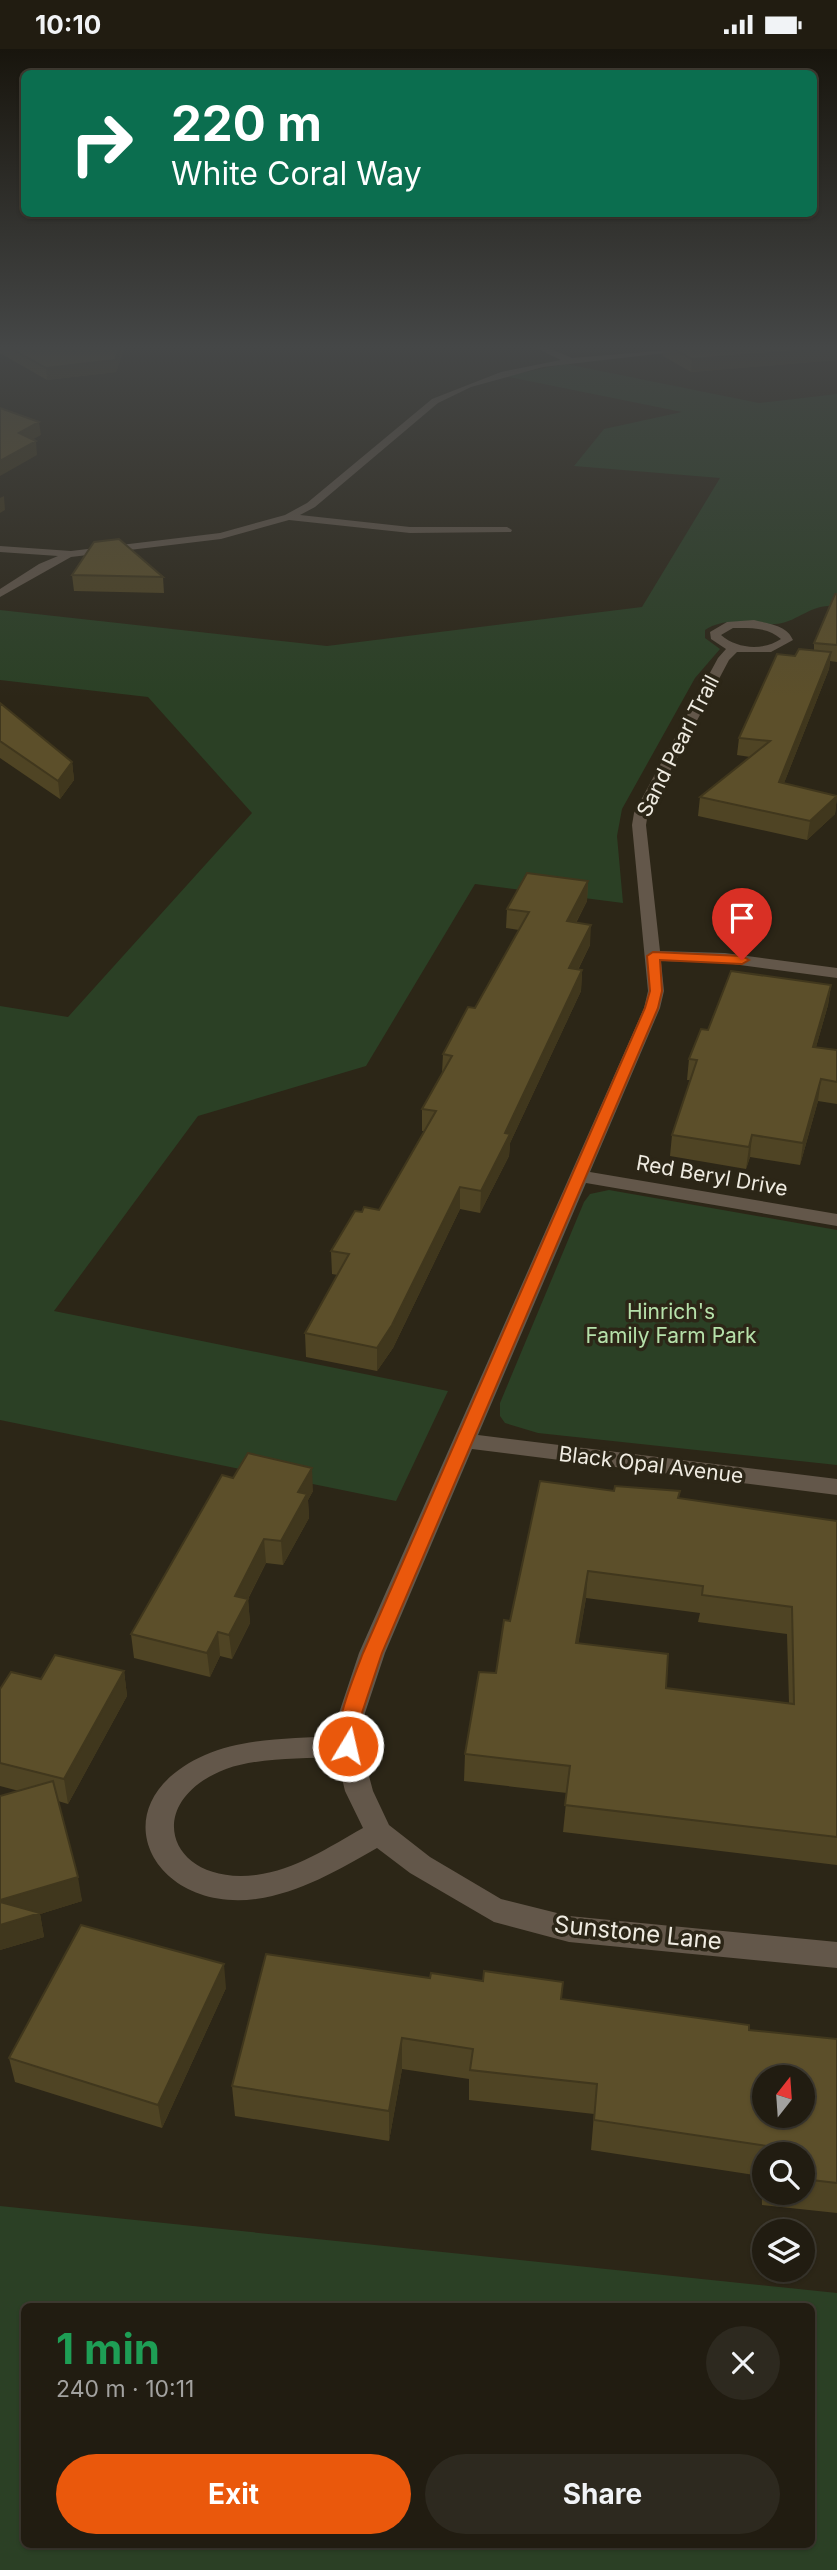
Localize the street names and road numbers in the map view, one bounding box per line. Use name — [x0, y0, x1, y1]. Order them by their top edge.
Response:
street label: Sand Pearl Trail — [631, 671, 724, 821]
street label: Red Beryl Drive — [634, 1150, 790, 1201]
street label: Black Opal Avenue — [557, 1441, 745, 1488]
street label: Sunstone Lane — [553, 1909, 723, 1956]

